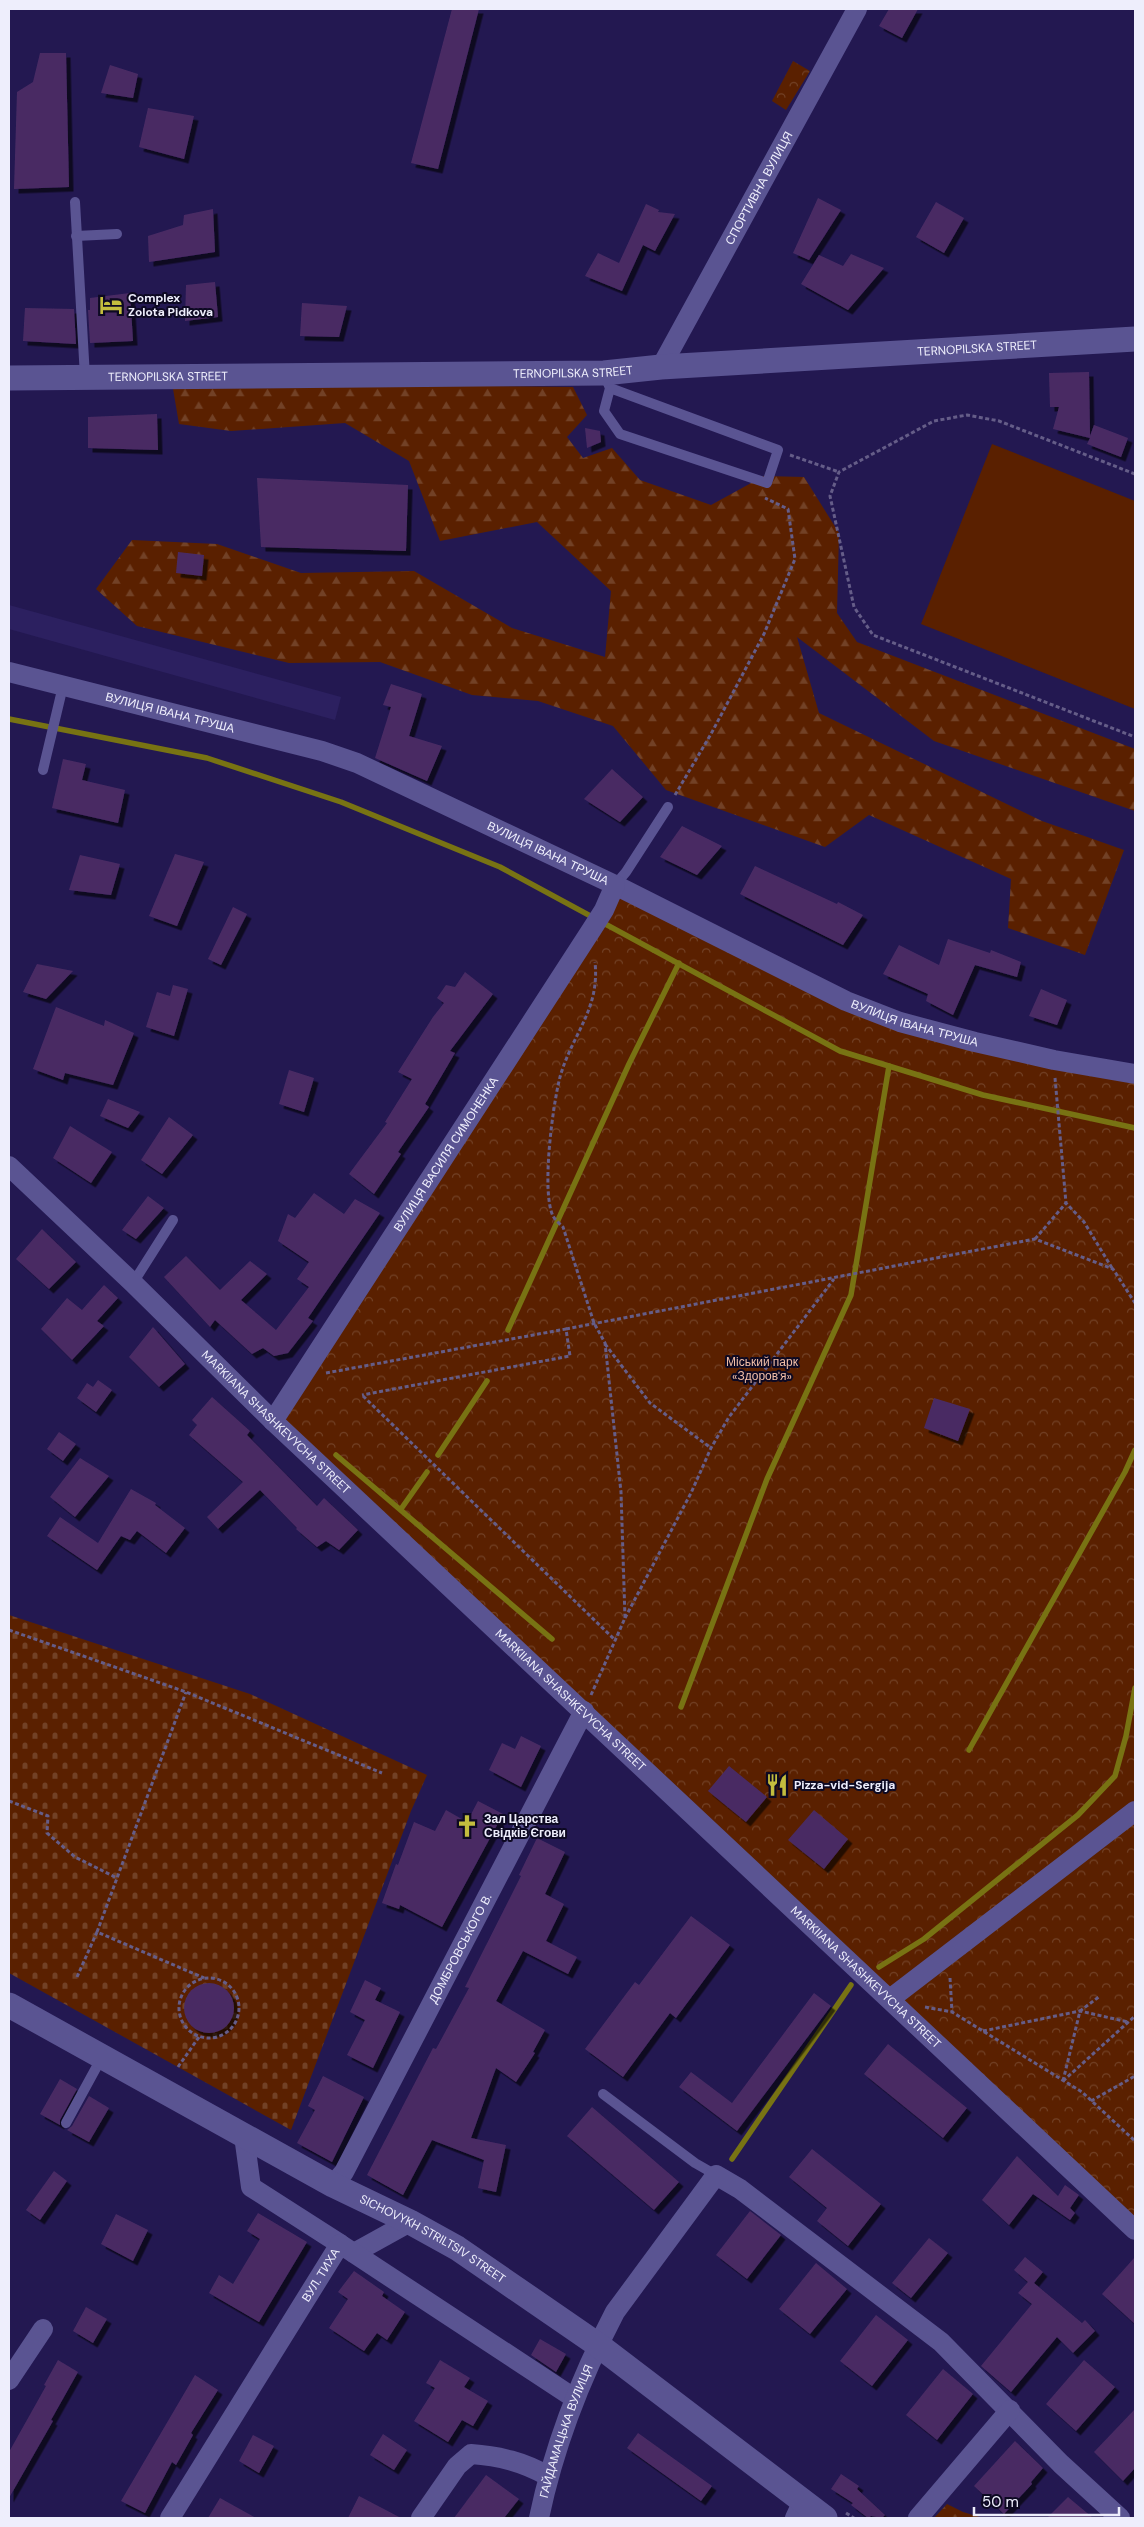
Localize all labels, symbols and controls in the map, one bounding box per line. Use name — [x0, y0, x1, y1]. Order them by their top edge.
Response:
street label: СПОРТИВНА ВУЛИЦЯ — [721, 129, 796, 248]
place label: Complex Zolota Pidkova — [128, 290, 213, 320]
hotel icon: Complex Zolota Pidkova — [98, 292, 124, 318]
street label: TERNOPILSKA STREET — [917, 337, 1038, 360]
street label: TERNOPILSKA STREET — [513, 362, 634, 382]
street label: TERNOPILSKA STREET — [108, 368, 228, 385]
street label: ВУЛИЦЯ ІВАНА ТРУША — [104, 689, 236, 737]
street label: ВУЛИЦЯ ІВАНА ТРУША — [485, 818, 611, 889]
street label: ВУЛИЦЯ ІВАНА ТРУША — [849, 996, 980, 1051]
street label: ВУЛИЦЯ ВАСИЛЯ СИМОНЕНКА — [390, 1074, 502, 1235]
street label: MARKIIANA SHASHKEVYCHA STREET — [198, 1347, 354, 1498]
park label: Міський парк «Здоров'я» — [726, 1354, 799, 1384]
street label: MARKIIANA SHASHKEVYCHA STREET — [492, 1626, 649, 1775]
restaurant icon: Pizza-vid-Sergija — [764, 1772, 790, 1798]
place label: Pizza-vid-Sergija — [794, 1777, 895, 1793]
place label: Зал Царства Свідків Єгови — [484, 1811, 566, 1841]
church icon: Зал Царства Свідків Єгови — [454, 1813, 480, 1839]
street label: ДОМБРОВСЬКОГО В. — [425, 1891, 496, 2006]
street label: MARKIIANA SHASHKEVYCHA STREET — [787, 1903, 945, 2052]
street label: SICHOVYKH STRILTSIV STREET — [357, 2191, 509, 2287]
street label: ВУЛ. ТИХА — [298, 2245, 343, 2305]
street label: ГАЙДАМАЦЬКА ВУЛИЦЯ — [536, 2362, 597, 2500]
scale bar — [974, 2484, 1119, 2516]
text: 50 m — [982, 2492, 1019, 2512]

